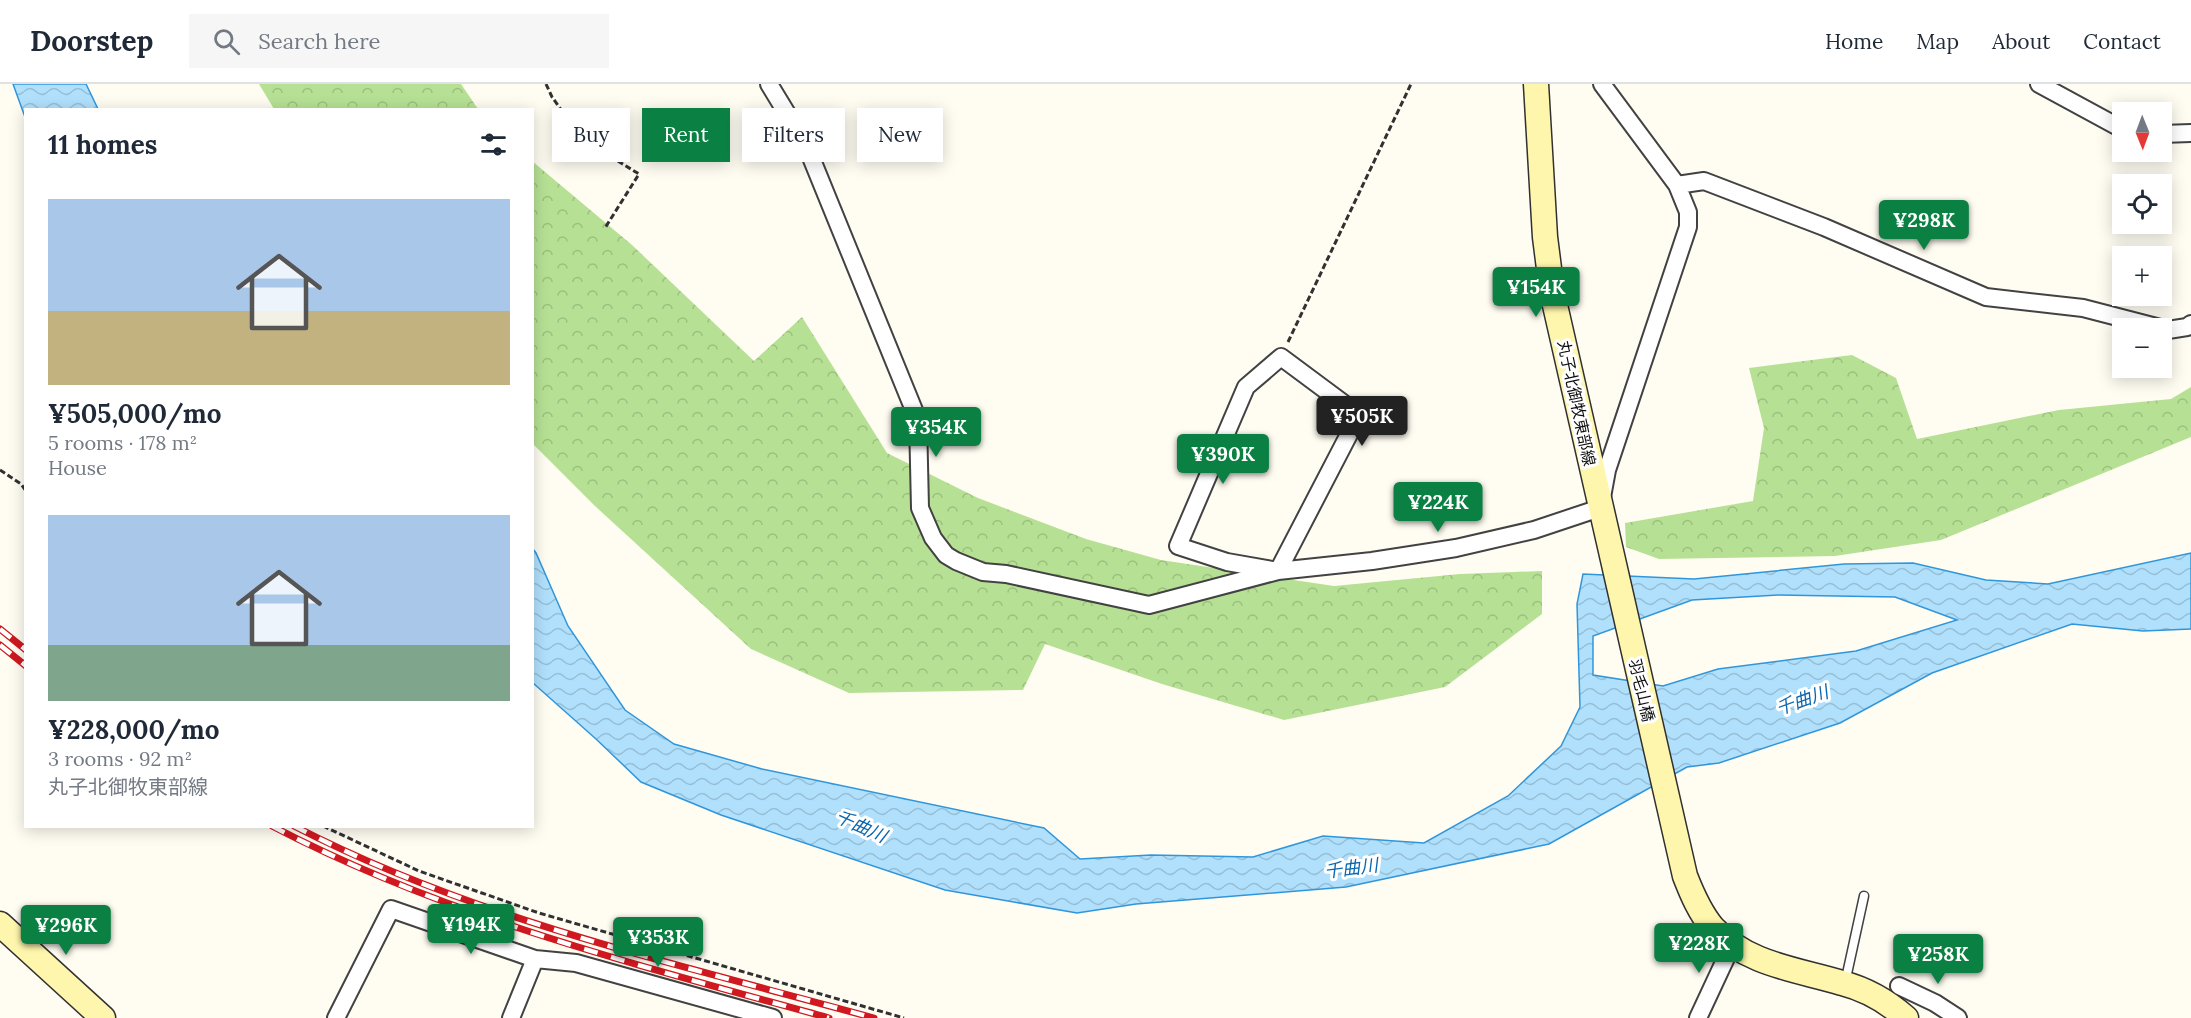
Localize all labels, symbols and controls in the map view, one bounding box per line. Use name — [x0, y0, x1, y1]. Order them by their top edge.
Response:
search box — [189, 14, 609, 68]
text: Doorstep — [30, 23, 153, 59]
icon: search — [210, 25, 243, 58]
text: Search here — [258, 27, 380, 55]
text: Home — [1825, 28, 1883, 55]
text: Map — [1916, 28, 1959, 55]
text: About — [1992, 28, 2050, 55]
text: Contact — [2083, 28, 2161, 55]
north arrow — [2112, 102, 2172, 162]
map controls — [2112, 102, 2172, 378]
chip: Buy — [552, 108, 630, 162]
chip: Rent — [642, 108, 730, 162]
chip: Filters — [742, 108, 845, 162]
chip: New — [857, 108, 943, 162]
text: 11 homes — [48, 128, 157, 161]
icon: filters — [477, 128, 510, 161]
button: locate — [2112, 174, 2172, 234]
pin: ¥298K — [1882, 200, 1966, 251]
text: ¥298K — [1893, 207, 1955, 232]
icon: home — [225, 238, 333, 346]
button: + — [2112, 246, 2172, 306]
pin: ¥154K — [1494, 267, 1578, 318]
text: ¥154K — [1507, 274, 1565, 299]
button: − — [2112, 318, 2172, 378]
street label: 丸子北御牧東部線 — [1554, 338, 1600, 468]
pin: ¥505K — [1320, 396, 1404, 447]
text: ¥505,000/mo — [48, 397, 221, 430]
text: ¥505K — [1331, 403, 1394, 428]
pin: ¥354K — [894, 407, 978, 458]
text: ¥354K — [905, 414, 967, 439]
text: 5 rooms · 178 m² — [48, 430, 197, 455]
pin: ¥390K — [1181, 434, 1265, 485]
text: ¥390K — [1191, 441, 1255, 466]
text: House — [48, 455, 107, 480]
pin: ¥224K — [1396, 482, 1480, 533]
text: ¥224K — [1408, 489, 1468, 514]
icon: home — [225, 554, 333, 662]
street label: 羽毛山橋 — [1625, 657, 1659, 723]
water label: 千曲川 — [1773, 679, 1833, 720]
text: ¥228,000/mo — [48, 713, 219, 746]
text: 3 rooms · 92 m² — [48, 746, 192, 771]
text: 丸子北御牧東部線 — [48, 774, 208, 799]
water label: 千曲川 — [832, 805, 892, 848]
water label: 千曲川 — [1323, 853, 1381, 883]
pin: ¥194K — [429, 904, 513, 955]
pin: ¥296K — [24, 905, 108, 956]
text: ¥194K — [441, 911, 501, 936]
text: ¥296K — [35, 912, 97, 937]
pin: ¥353K — [616, 917, 700, 968]
pin: ¥228K — [1657, 923, 1741, 974]
text: ¥353K — [627, 924, 689, 949]
text: ¥228K — [1668, 930, 1730, 955]
pin: ¥258K — [1896, 934, 1980, 985]
text: ¥258K — [1907, 941, 1969, 966]

